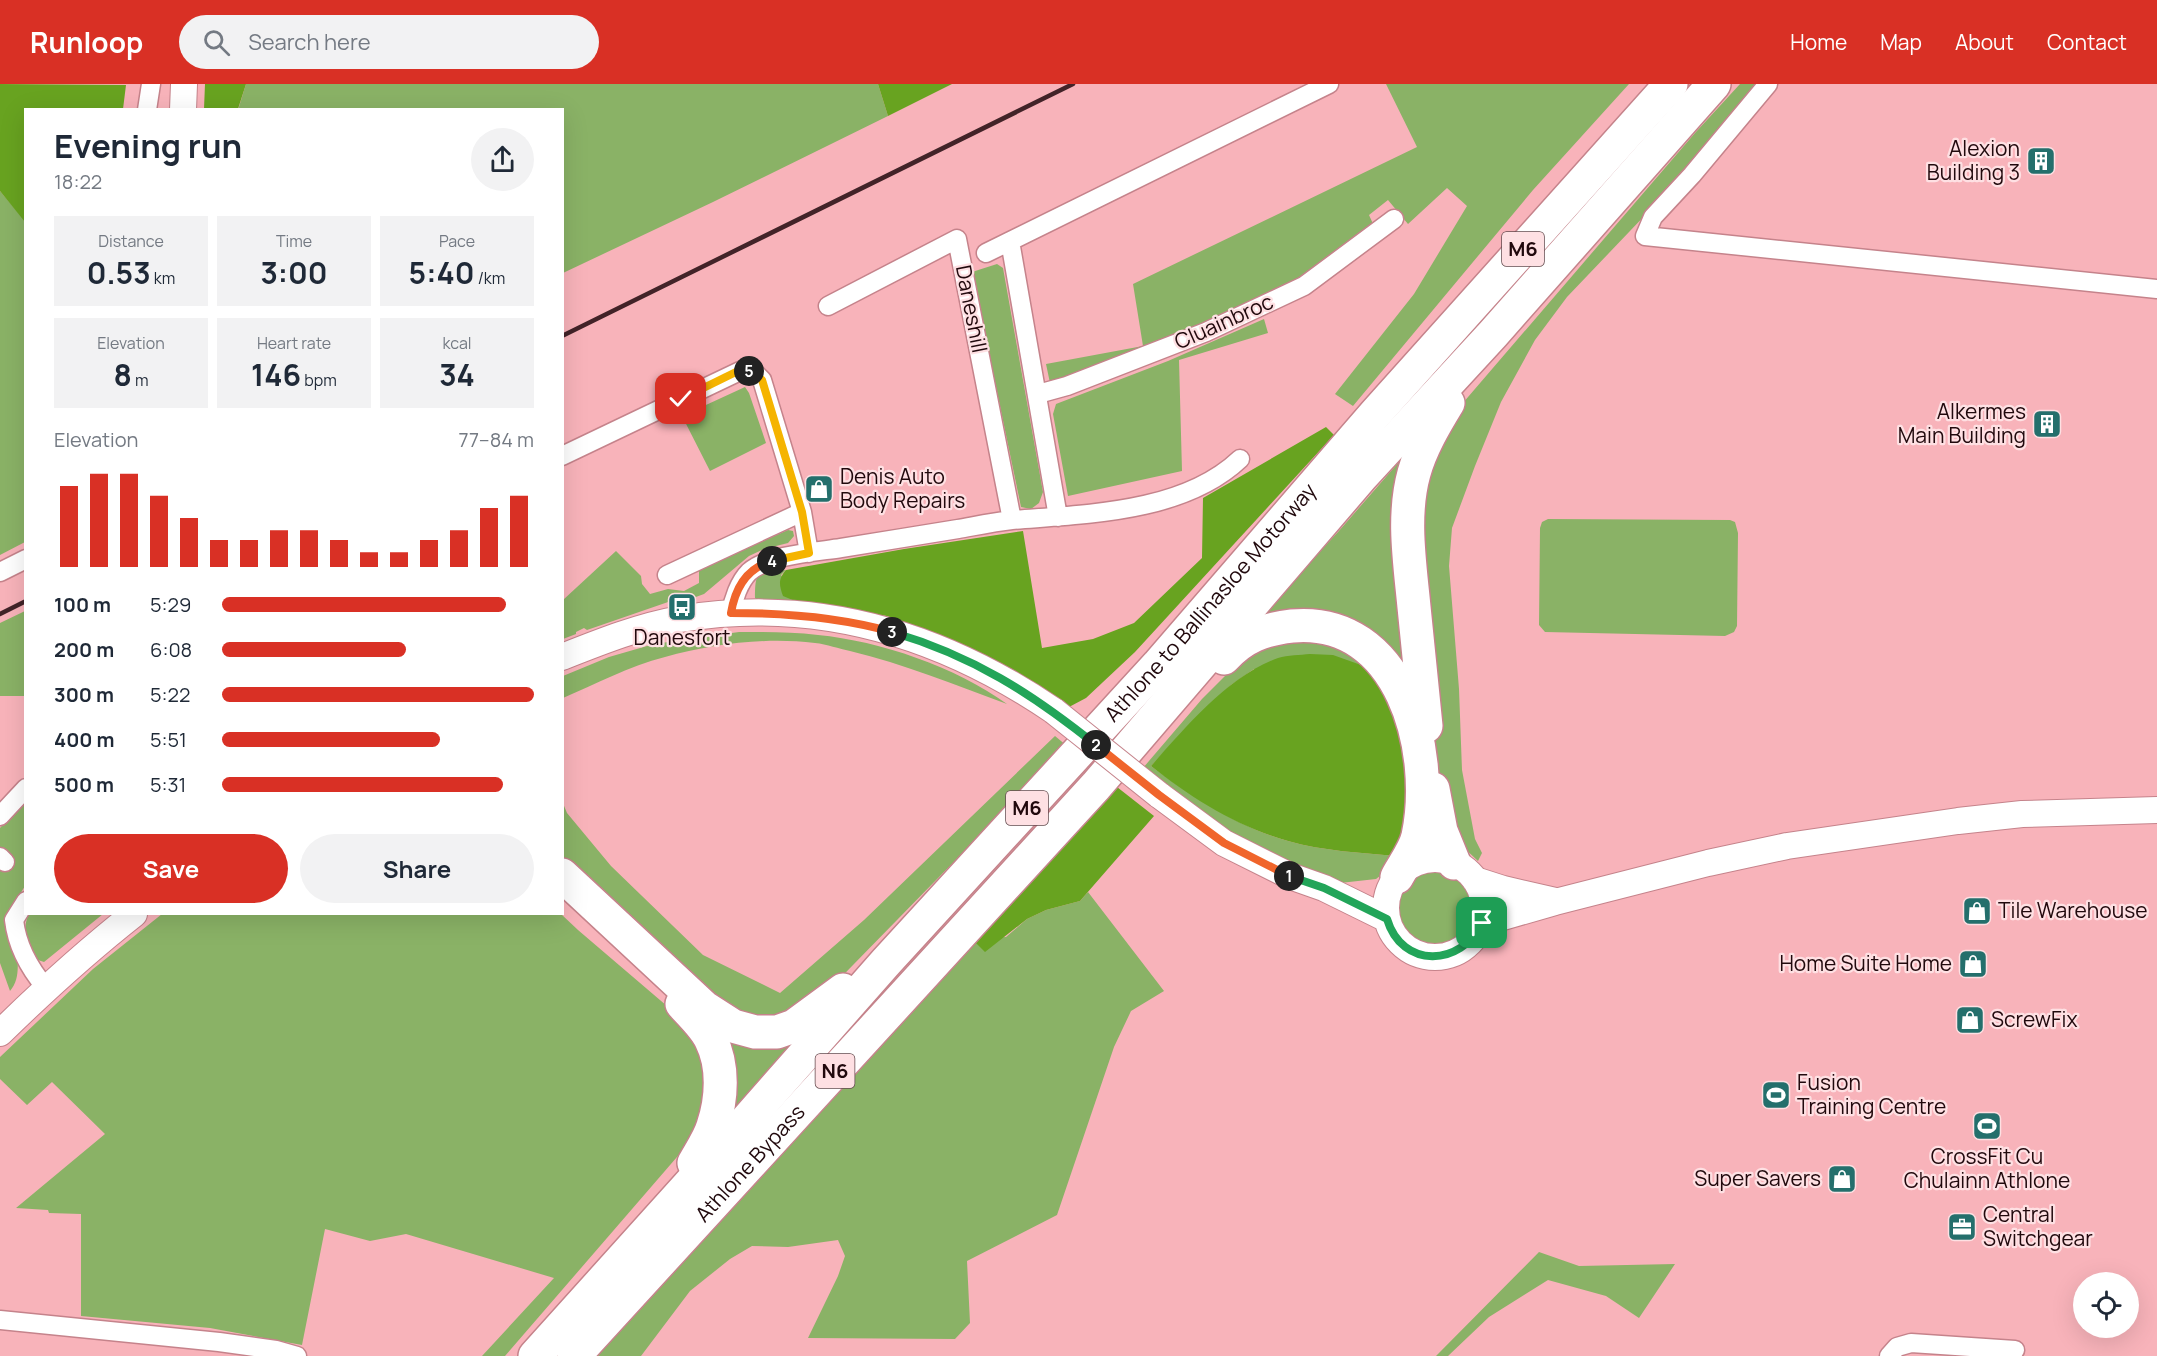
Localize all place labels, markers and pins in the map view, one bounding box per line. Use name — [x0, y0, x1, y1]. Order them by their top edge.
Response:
place label: Alexion Building 3 — [1927, 134, 2020, 186]
building icon: Alexion Building 3 — [2025, 145, 2057, 177]
pin: 5 — [734, 356, 764, 386]
pin — [655, 373, 706, 424]
place label: Alkermes Main Building — [1898, 397, 2026, 449]
building icon: Alkermes Main Building — [2031, 408, 2063, 440]
place label: Denis Auto Body Repairs — [840, 462, 965, 514]
shop icon: Denis Auto Body Repairs — [803, 473, 835, 505]
pin: 4 — [757, 546, 787, 576]
bus stop icon: Danesfort — [666, 591, 698, 623]
pin: 3 — [877, 617, 907, 647]
place label: Danesfort — [634, 623, 730, 651]
pin: 2 — [1081, 730, 1111, 760]
pin: 1 — [1274, 861, 1304, 891]
shop icon: Tile Warehouse — [1961, 895, 1993, 927]
place label: Tile Warehouse — [1998, 896, 2147, 924]
pin — [1456, 897, 1507, 948]
shop icon: Home Suite Home — [1957, 948, 1989, 980]
place label: Home Suite Home — [1779, 949, 1952, 977]
shop icon: ScrewFix — [1954, 1004, 1986, 1036]
place label: ScrewFix — [1991, 1005, 2077, 1033]
place label: Fusion Training Centre — [1797, 1068, 1946, 1120]
sports icon: Fusion Training Centre — [1760, 1079, 1792, 1111]
sports icon: CrossFit Cu Chulainn Athlone — [1971, 1110, 2003, 1142]
place label: CrossFit Cu Chulainn Athlone — [1904, 1142, 2070, 1194]
shop icon: Super Savers — [1826, 1163, 1858, 1195]
place label: Super Savers — [1694, 1164, 1821, 1192]
place label: Central Switchgear — [1983, 1200, 2093, 1252]
office icon: Central Switchgear — [1946, 1211, 1978, 1243]

